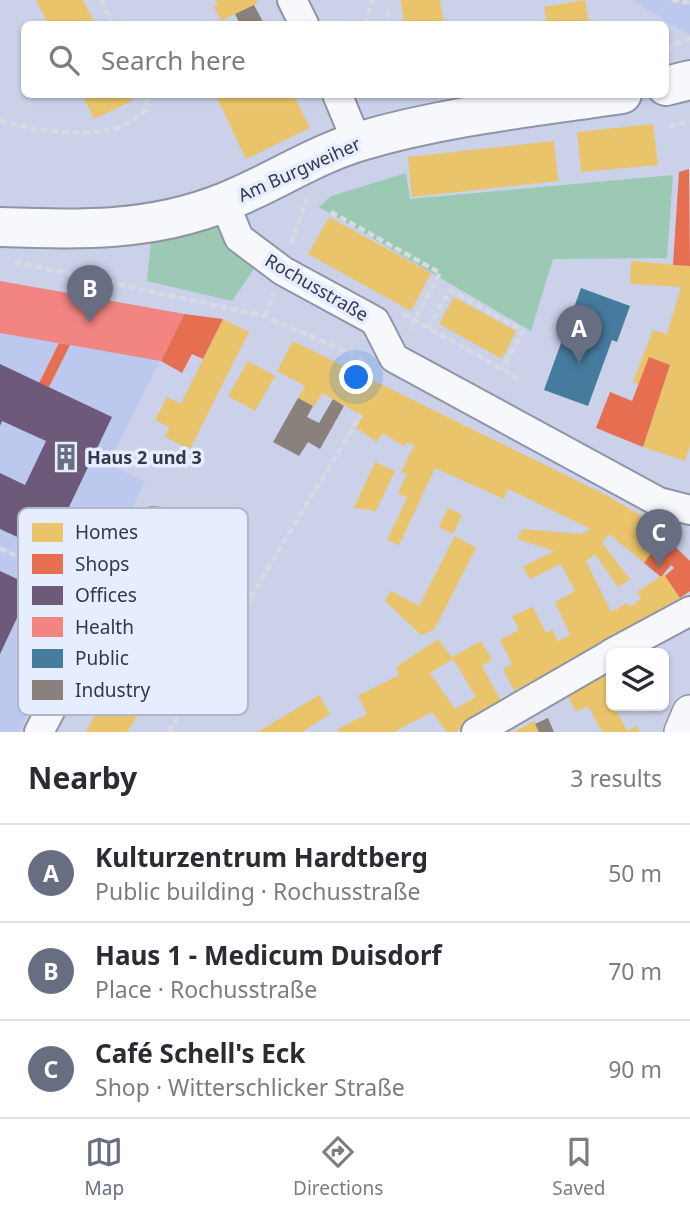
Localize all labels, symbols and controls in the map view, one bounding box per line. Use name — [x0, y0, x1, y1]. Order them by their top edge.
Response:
search box — [21, 21, 669, 98]
icon: search — [45, 41, 83, 79]
text: Search here — [101, 42, 246, 78]
street label: Am Burgweiher — [234, 131, 365, 207]
street label: Rochusstraße — [261, 248, 373, 326]
pin: B — [67, 265, 113, 323]
pin: A — [556, 305, 602, 363]
your location — [339, 360, 373, 394]
building icon: Haus 2 und 3 — [51, 442, 81, 472]
place label: Haus 2 und 3 — [87, 445, 202, 469]
legend — [18, 508, 248, 715]
pin: C — [636, 509, 682, 567]
text: Homes — [75, 519, 138, 545]
text: Shops — [75, 551, 129, 577]
text: Offices — [75, 582, 137, 608]
text: Health — [75, 614, 134, 640]
text: Public — [75, 645, 129, 671]
map controls — [606, 648, 669, 711]
button: layers — [606, 648, 669, 711]
text: Industry — [75, 677, 150, 703]
text: Nearby — [28, 757, 137, 798]
text: 3 results — [570, 762, 662, 794]
text: Kulturzentrum Hardtberg — [95, 839, 428, 875]
text: A — [43, 857, 59, 889]
text: 50 m — [608, 857, 662, 889]
text: Public building · Rochusstraße — [95, 875, 420, 907]
text: Haus 1 - Medicum Duisdorf — [95, 937, 442, 973]
text: B — [43, 955, 59, 987]
text: 70 m — [608, 955, 662, 987]
text: Place · Rochusstraße — [95, 973, 317, 1005]
text: Café Schell's Eck — [95, 1035, 305, 1071]
text: C — [44, 1053, 58, 1085]
text: 90 m — [608, 1053, 662, 1085]
text: Shop · Witterschlicker Straße — [95, 1071, 405, 1103]
tab: Map — [85, 1133, 124, 1201]
tab: Directions — [293, 1133, 383, 1201]
tab: Saved — [552, 1133, 605, 1201]

